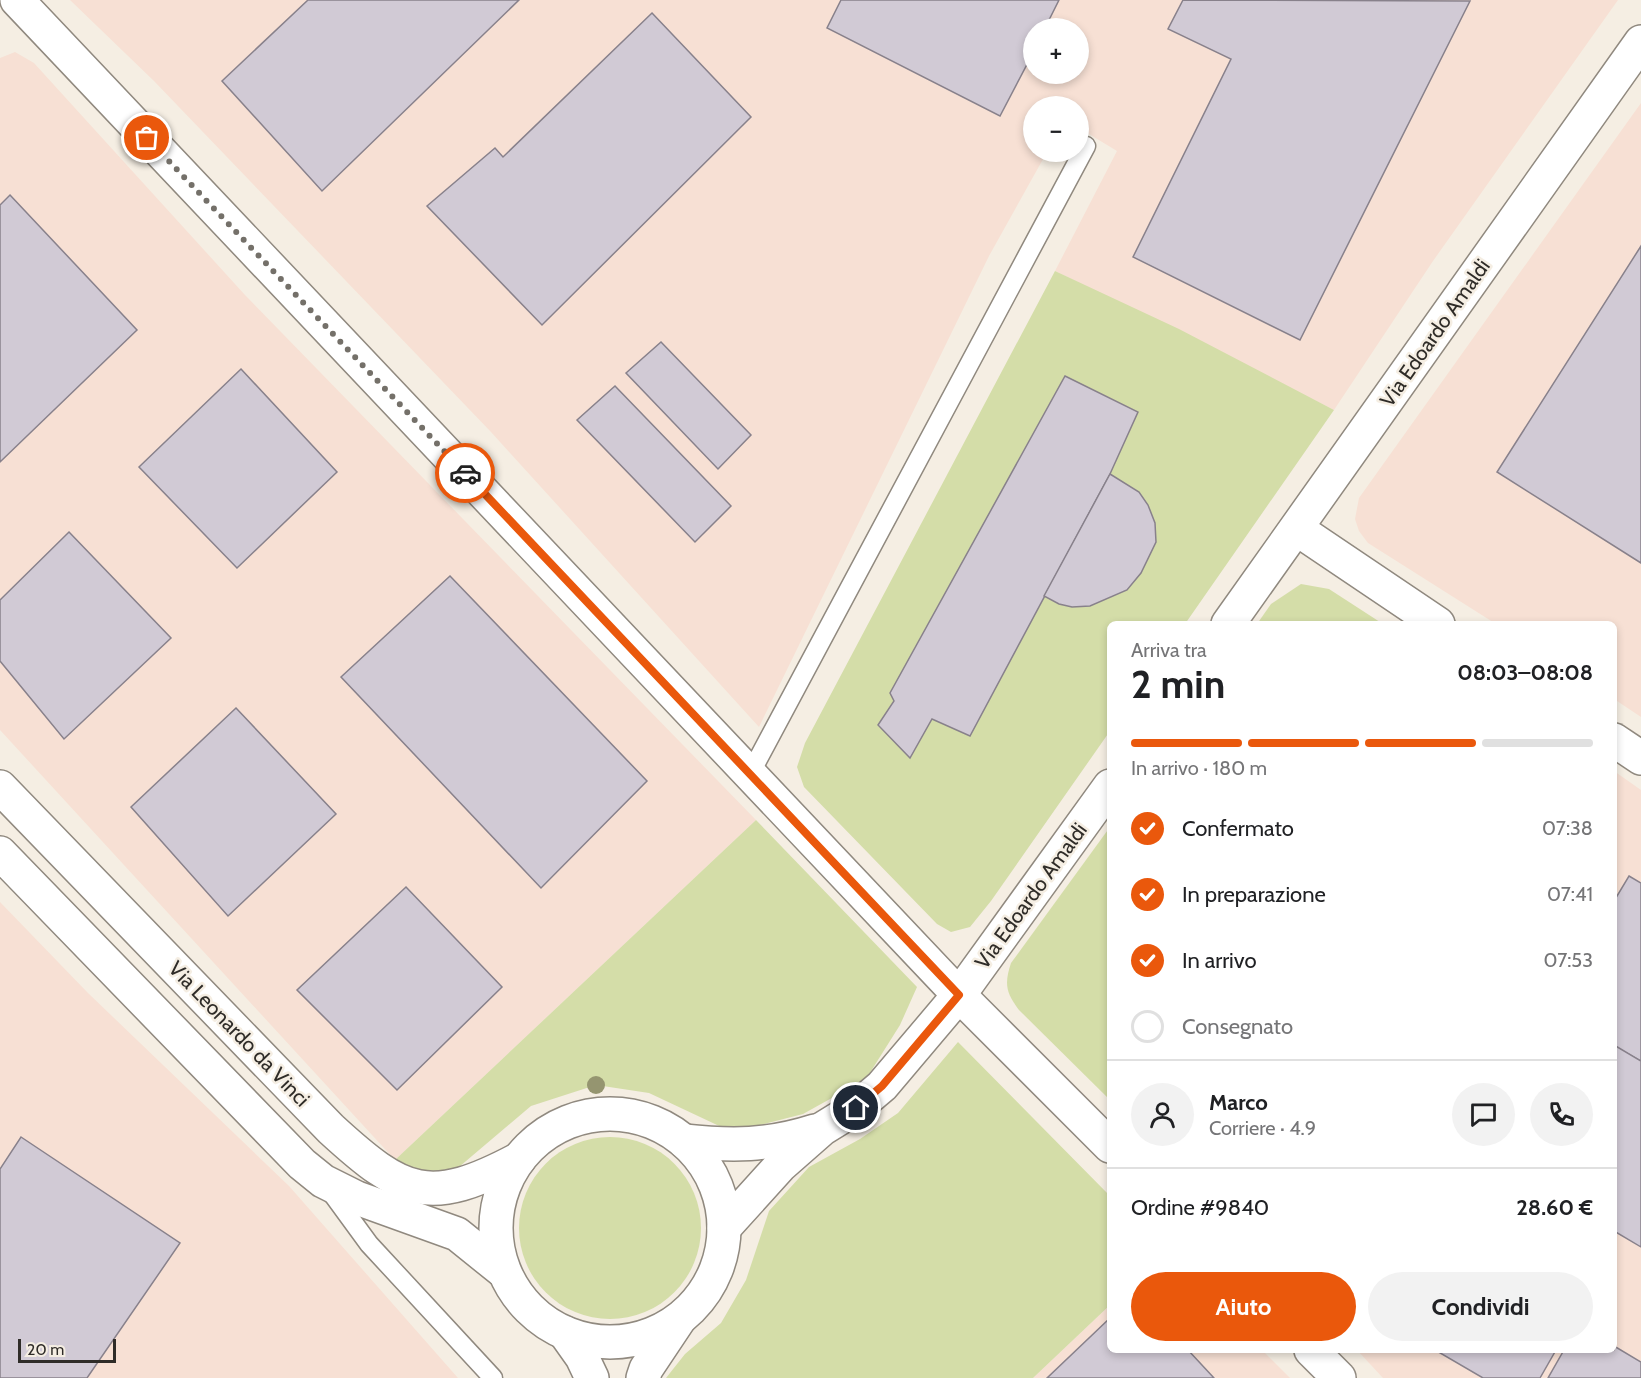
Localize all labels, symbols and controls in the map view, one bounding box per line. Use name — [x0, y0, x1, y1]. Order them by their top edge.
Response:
map controls — [1023, 18, 1089, 162]
button: + — [1023, 18, 1089, 84]
button: − — [1023, 96, 1089, 162]
pin — [121, 112, 172, 163]
icon: bag — [130, 121, 163, 154]
street label: Via Edoardo Amaldi — [1374, 254, 1495, 411]
courier — [435, 443, 495, 503]
icon: car — [449, 457, 482, 490]
text: Arriva tra — [1131, 638, 1207, 662]
text: 08:03–08:08 — [1457, 659, 1593, 686]
text: 2 min — [1131, 660, 1225, 708]
text: In arrivo · 180 m — [1131, 756, 1267, 780]
icon: check — [1131, 812, 1164, 845]
text: Confermato — [1182, 815, 1294, 842]
text: 07:38 — [1542, 816, 1593, 840]
street label: Via Edoardo Amaldi — [969, 818, 1092, 974]
icon: check — [1131, 878, 1164, 911]
text: In preparazione — [1182, 881, 1326, 908]
text: 07:41 — [1547, 882, 1593, 906]
icon: check — [1131, 944, 1164, 977]
text: In arrivo — [1182, 947, 1257, 974]
text: 07:53 — [1543, 948, 1593, 972]
street label: Via Leonardo da Vinci — [164, 956, 315, 1111]
text: Consegnato — [1182, 1013, 1293, 1040]
pin — [830, 1082, 881, 1133]
button: person — [1131, 1083, 1194, 1146]
button: chat — [1452, 1083, 1515, 1146]
button: phone — [1530, 1083, 1593, 1146]
text: Marco — [1209, 1089, 1268, 1116]
icon: home — [839, 1091, 872, 1124]
text: Corriere · 4.9 — [1209, 1116, 1316, 1140]
text: Ordine #9840 — [1131, 1194, 1269, 1221]
text: 28.60 € — [1516, 1194, 1593, 1221]
button: Aiuto — [1131, 1272, 1356, 1341]
button: Condividi — [1368, 1272, 1593, 1341]
scale bar — [18, 1336, 116, 1364]
text: 20 m — [27, 1340, 64, 1359]

